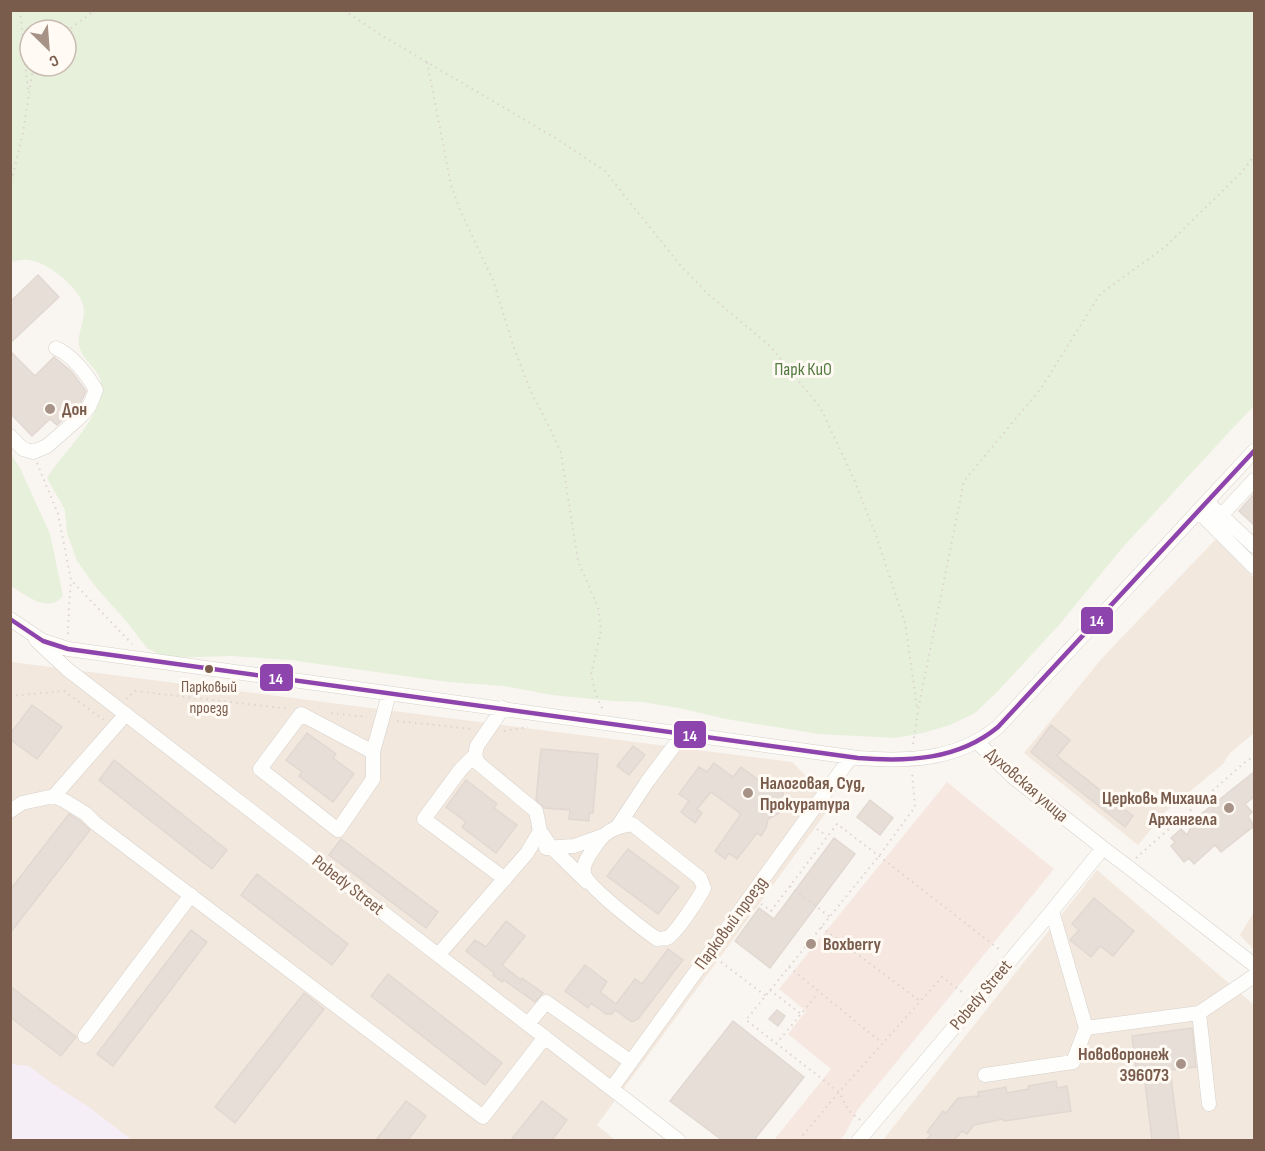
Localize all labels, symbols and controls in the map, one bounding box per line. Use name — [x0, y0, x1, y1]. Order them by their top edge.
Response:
north arrow — [18, 18, 78, 78]
text: С — [46, 50, 61, 71]
park label: Парк КиО — [774, 359, 832, 380]
place label: Дон — [62, 399, 87, 420]
marker: Дон — [43, 402, 57, 416]
line badge: 14 — [1080, 606, 1114, 635]
text: 14 — [1090, 612, 1104, 631]
marker: Парковый проезд — [203, 663, 215, 675]
line badge: 14 — [259, 663, 294, 692]
text: 14 — [269, 670, 283, 689]
place label: Парковый проезд — [181, 678, 237, 718]
line badge: 14 — [673, 720, 707, 749]
text: 14 — [683, 727, 697, 746]
street label: Духовская улица — [981, 743, 1073, 827]
place label: Налоговая, Суд, Прокуратура — [760, 773, 865, 815]
marker: Налоговая, Суд, Прокуратура — [741, 786, 755, 800]
place label: Церковь Михаила Архангела — [1102, 788, 1217, 830]
marker: Церковь Михаила Архангела — [1222, 801, 1236, 815]
street label: Pobedy Street — [308, 851, 388, 920]
street label: Парковый проезд — [690, 873, 772, 973]
place label: Boxberry — [823, 934, 882, 955]
marker: Boxberry — [804, 937, 818, 951]
street label: Pobedy Street — [946, 955, 1017, 1034]
place label: Нововоронеж 396073 — [1078, 1044, 1169, 1086]
marker: Нововоронеж 396073 — [1174, 1057, 1188, 1071]

